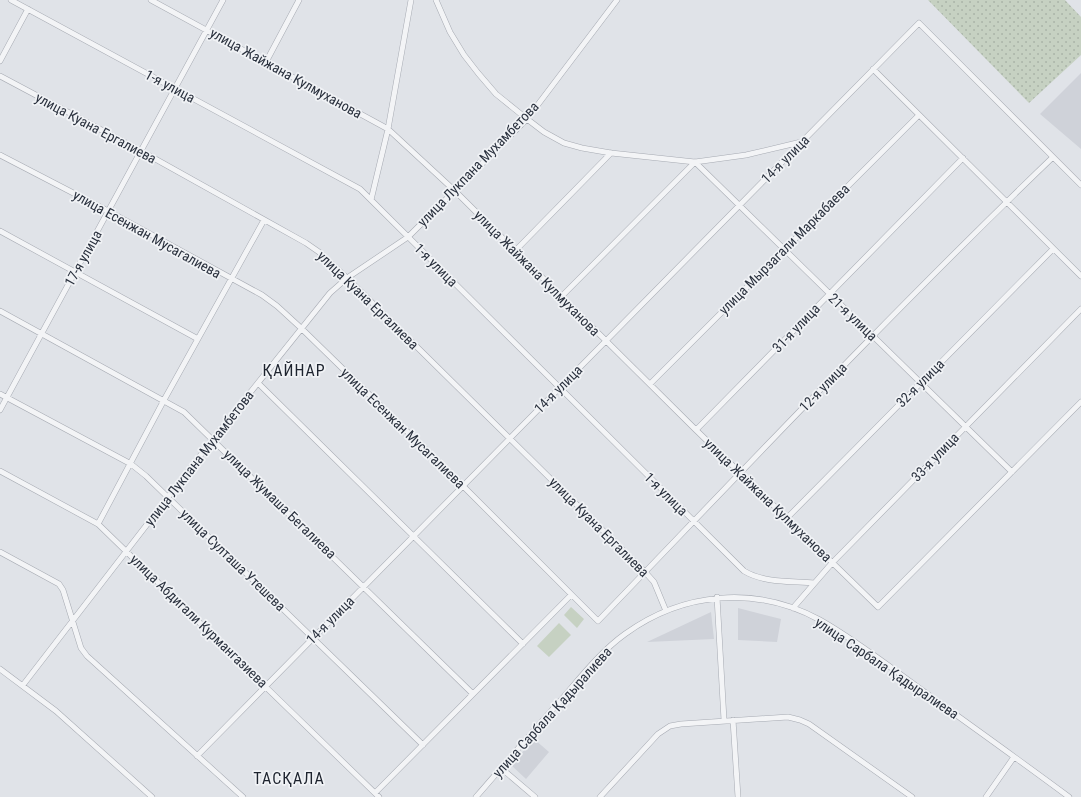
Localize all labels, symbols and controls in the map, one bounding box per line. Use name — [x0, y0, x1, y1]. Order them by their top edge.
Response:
street label: улица Жайжана Кулмуханова — [207, 25, 365, 121]
street label: 1-я улица — [142, 66, 198, 106]
street label: улица Куана Ергалиева — [33, 89, 159, 167]
street label: улица Лукпана Мухамбетова — [414, 98, 542, 230]
street label: 14-я улица — [758, 132, 812, 186]
street label: улица Мырзагали Маркабаева — [715, 180, 853, 318]
street label: улица Есенжан Мусагалиева — [70, 187, 224, 281]
street label: улица Жайжана Кулмуханова — [471, 207, 603, 339]
street label: 17-я улица — [61, 227, 105, 289]
street label: 1-я улица — [411, 240, 461, 290]
street label: улица Куана Ергалиева — [314, 248, 422, 352]
street label: 21-я улица — [825, 290, 881, 344]
street label: 31-я улица — [769, 300, 823, 356]
street label: 32-я улица — [893, 356, 947, 410]
street label: 12-я улица — [796, 359, 850, 415]
district label: ҚАЙНАР — [262, 361, 326, 380]
street label: 14-я улица — [531, 362, 585, 416]
street label: улица Есенжан Мусагалиева — [338, 364, 468, 492]
street label: улица Лукпана Мухамбетова — [141, 387, 257, 529]
street label: 33-я улица — [908, 429, 962, 485]
street label: улица Жайжана Кулмуханова — [701, 435, 835, 565]
street label: улица Жумаша Бегалиева — [220, 446, 340, 562]
street label: 1-я улица — [641, 469, 691, 519]
street label: улица Куана Ергалиева — [546, 474, 652, 580]
street label: улица Султаша Утешева — [177, 506, 289, 614]
street label: улица Абдигали Курмангазиева — [127, 551, 271, 691]
street label: 14-я улица — [303, 593, 357, 647]
street label: улица Сарбала Қадыралиева — [812, 614, 962, 722]
street label: улица Сарбала Қадыралиева — [489, 644, 615, 780]
district label: ТАСҚАЛА — [253, 769, 325, 788]

